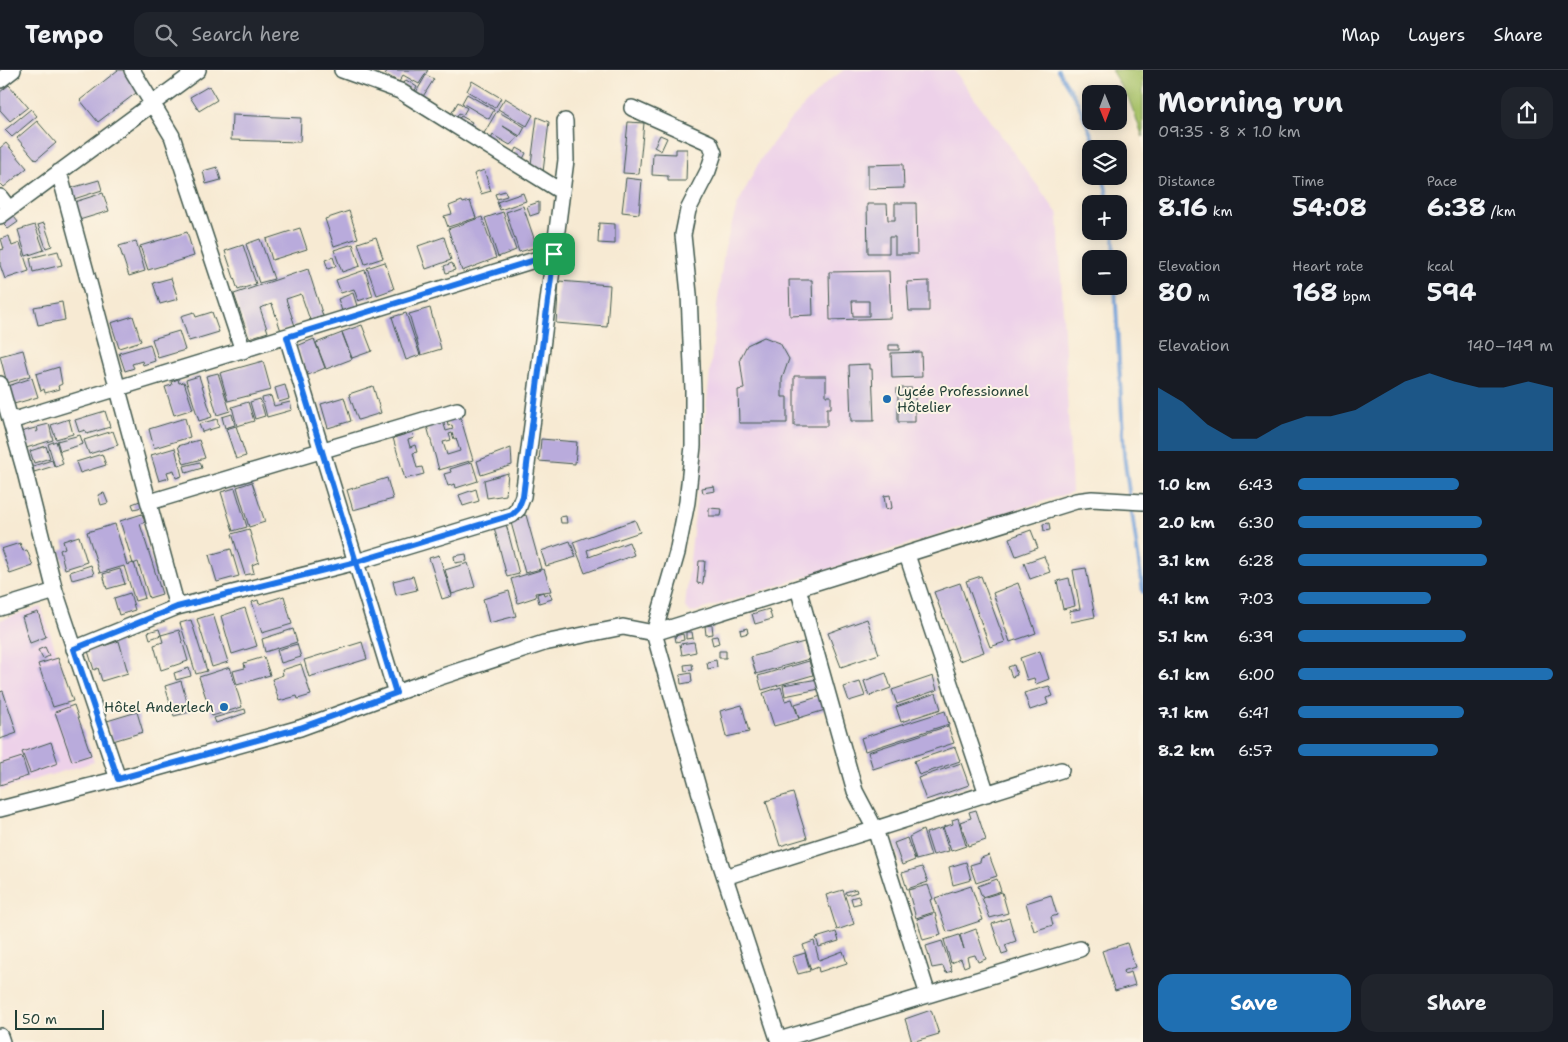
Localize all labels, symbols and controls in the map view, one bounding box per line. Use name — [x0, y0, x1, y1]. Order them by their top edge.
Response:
search box — [134, 12, 484, 57]
text: Tempo — [25, 19, 104, 51]
icon: search — [152, 21, 180, 49]
text: Search here — [192, 22, 300, 47]
text: Map — [1342, 23, 1380, 47]
text: Layers — [1408, 23, 1465, 47]
text: Share — [1493, 23, 1543, 47]
text: Morning run — [1158, 83, 1343, 121]
north arrow — [1082, 85, 1128, 130]
map controls — [1082, 85, 1127, 295]
button: share — [1501, 87, 1553, 139]
text: 09:35 · 8 × 1.0 km — [1158, 121, 1301, 142]
button: layers — [1082, 140, 1127, 185]
text: Distance — [1158, 172, 1215, 190]
text: Time — [1292, 172, 1324, 190]
text: Pace — [1427, 172, 1457, 190]
text: 8.16 — [1158, 190, 1208, 224]
text: 54:08 — [1292, 190, 1367, 224]
text: 6:38 — [1427, 190, 1486, 224]
button: + — [1082, 195, 1127, 240]
text: km — [1208, 202, 1232, 220]
text: /km — [1486, 202, 1516, 220]
pin — [533, 233, 575, 275]
icon: arrive — [540, 240, 568, 268]
button: − — [1082, 250, 1127, 295]
text: Elevation — [1158, 257, 1221, 275]
text: Heart rate — [1292, 257, 1364, 275]
text: kcal — [1427, 257, 1454, 275]
text: 80 — [1158, 275, 1193, 309]
text: 168 — [1292, 275, 1338, 309]
text: 594 — [1427, 275, 1476, 309]
text: m — [1193, 287, 1210, 305]
text: bpm — [1338, 287, 1371, 305]
text: Elevation — [1158, 335, 1230, 356]
text: 140–149 m — [1467, 335, 1553, 356]
place label: Lycée Professionnel Hôtelier — [897, 382, 1029, 416]
marker: Lycée Professionnel Hôtelier — [881, 393, 893, 405]
text: 1.0 km — [1158, 474, 1210, 495]
text: 6:43 — [1238, 474, 1273, 495]
text: 2.0 km — [1158, 512, 1215, 533]
text: 6:30 — [1238, 512, 1274, 533]
text: 3.1 km — [1158, 550, 1209, 571]
text: 6:28 — [1238, 550, 1274, 571]
text: 4.1 km — [1158, 588, 1209, 609]
text: 7:03 — [1238, 588, 1274, 609]
text: 5.1 km — [1158, 626, 1208, 647]
text: 6:39 — [1238, 626, 1274, 647]
text: 6.1 km — [1158, 664, 1210, 685]
text: 6:00 — [1238, 664, 1275, 685]
place label: Hôtel Anderlech — [104, 698, 214, 716]
marker: Hôtel Anderlech — [218, 701, 230, 713]
text: 7.1 km — [1158, 702, 1209, 723]
text: 6:41 — [1238, 702, 1269, 723]
text: 8.2 km — [1158, 740, 1215, 761]
text: 6:57 — [1238, 740, 1273, 761]
button: Save — [1158, 974, 1351, 1032]
button: Share — [1361, 974, 1553, 1032]
scale bar — [15, 1007, 104, 1030]
text: 50 m — [22, 1010, 57, 1028]

